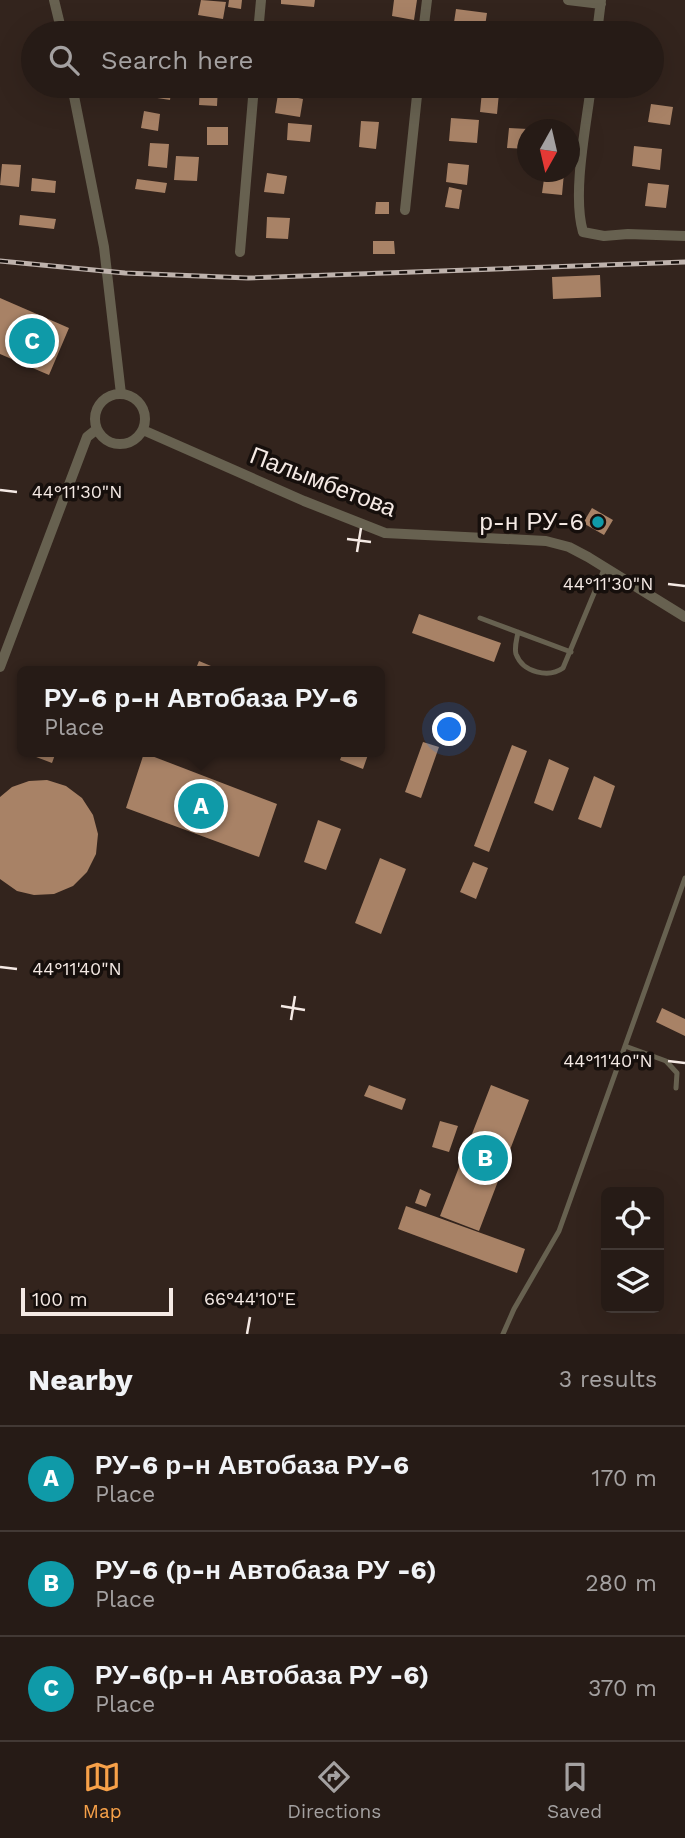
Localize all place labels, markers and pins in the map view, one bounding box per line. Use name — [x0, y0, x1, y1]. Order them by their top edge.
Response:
pin: C — [9, 315, 55, 367]
place label: р-н РУ-6 — [479, 508, 584, 536]
marker: р-н РУ-6 — [590, 514, 606, 530]
pin: A — [178, 780, 224, 832]
pin: B — [462, 1132, 508, 1184]

